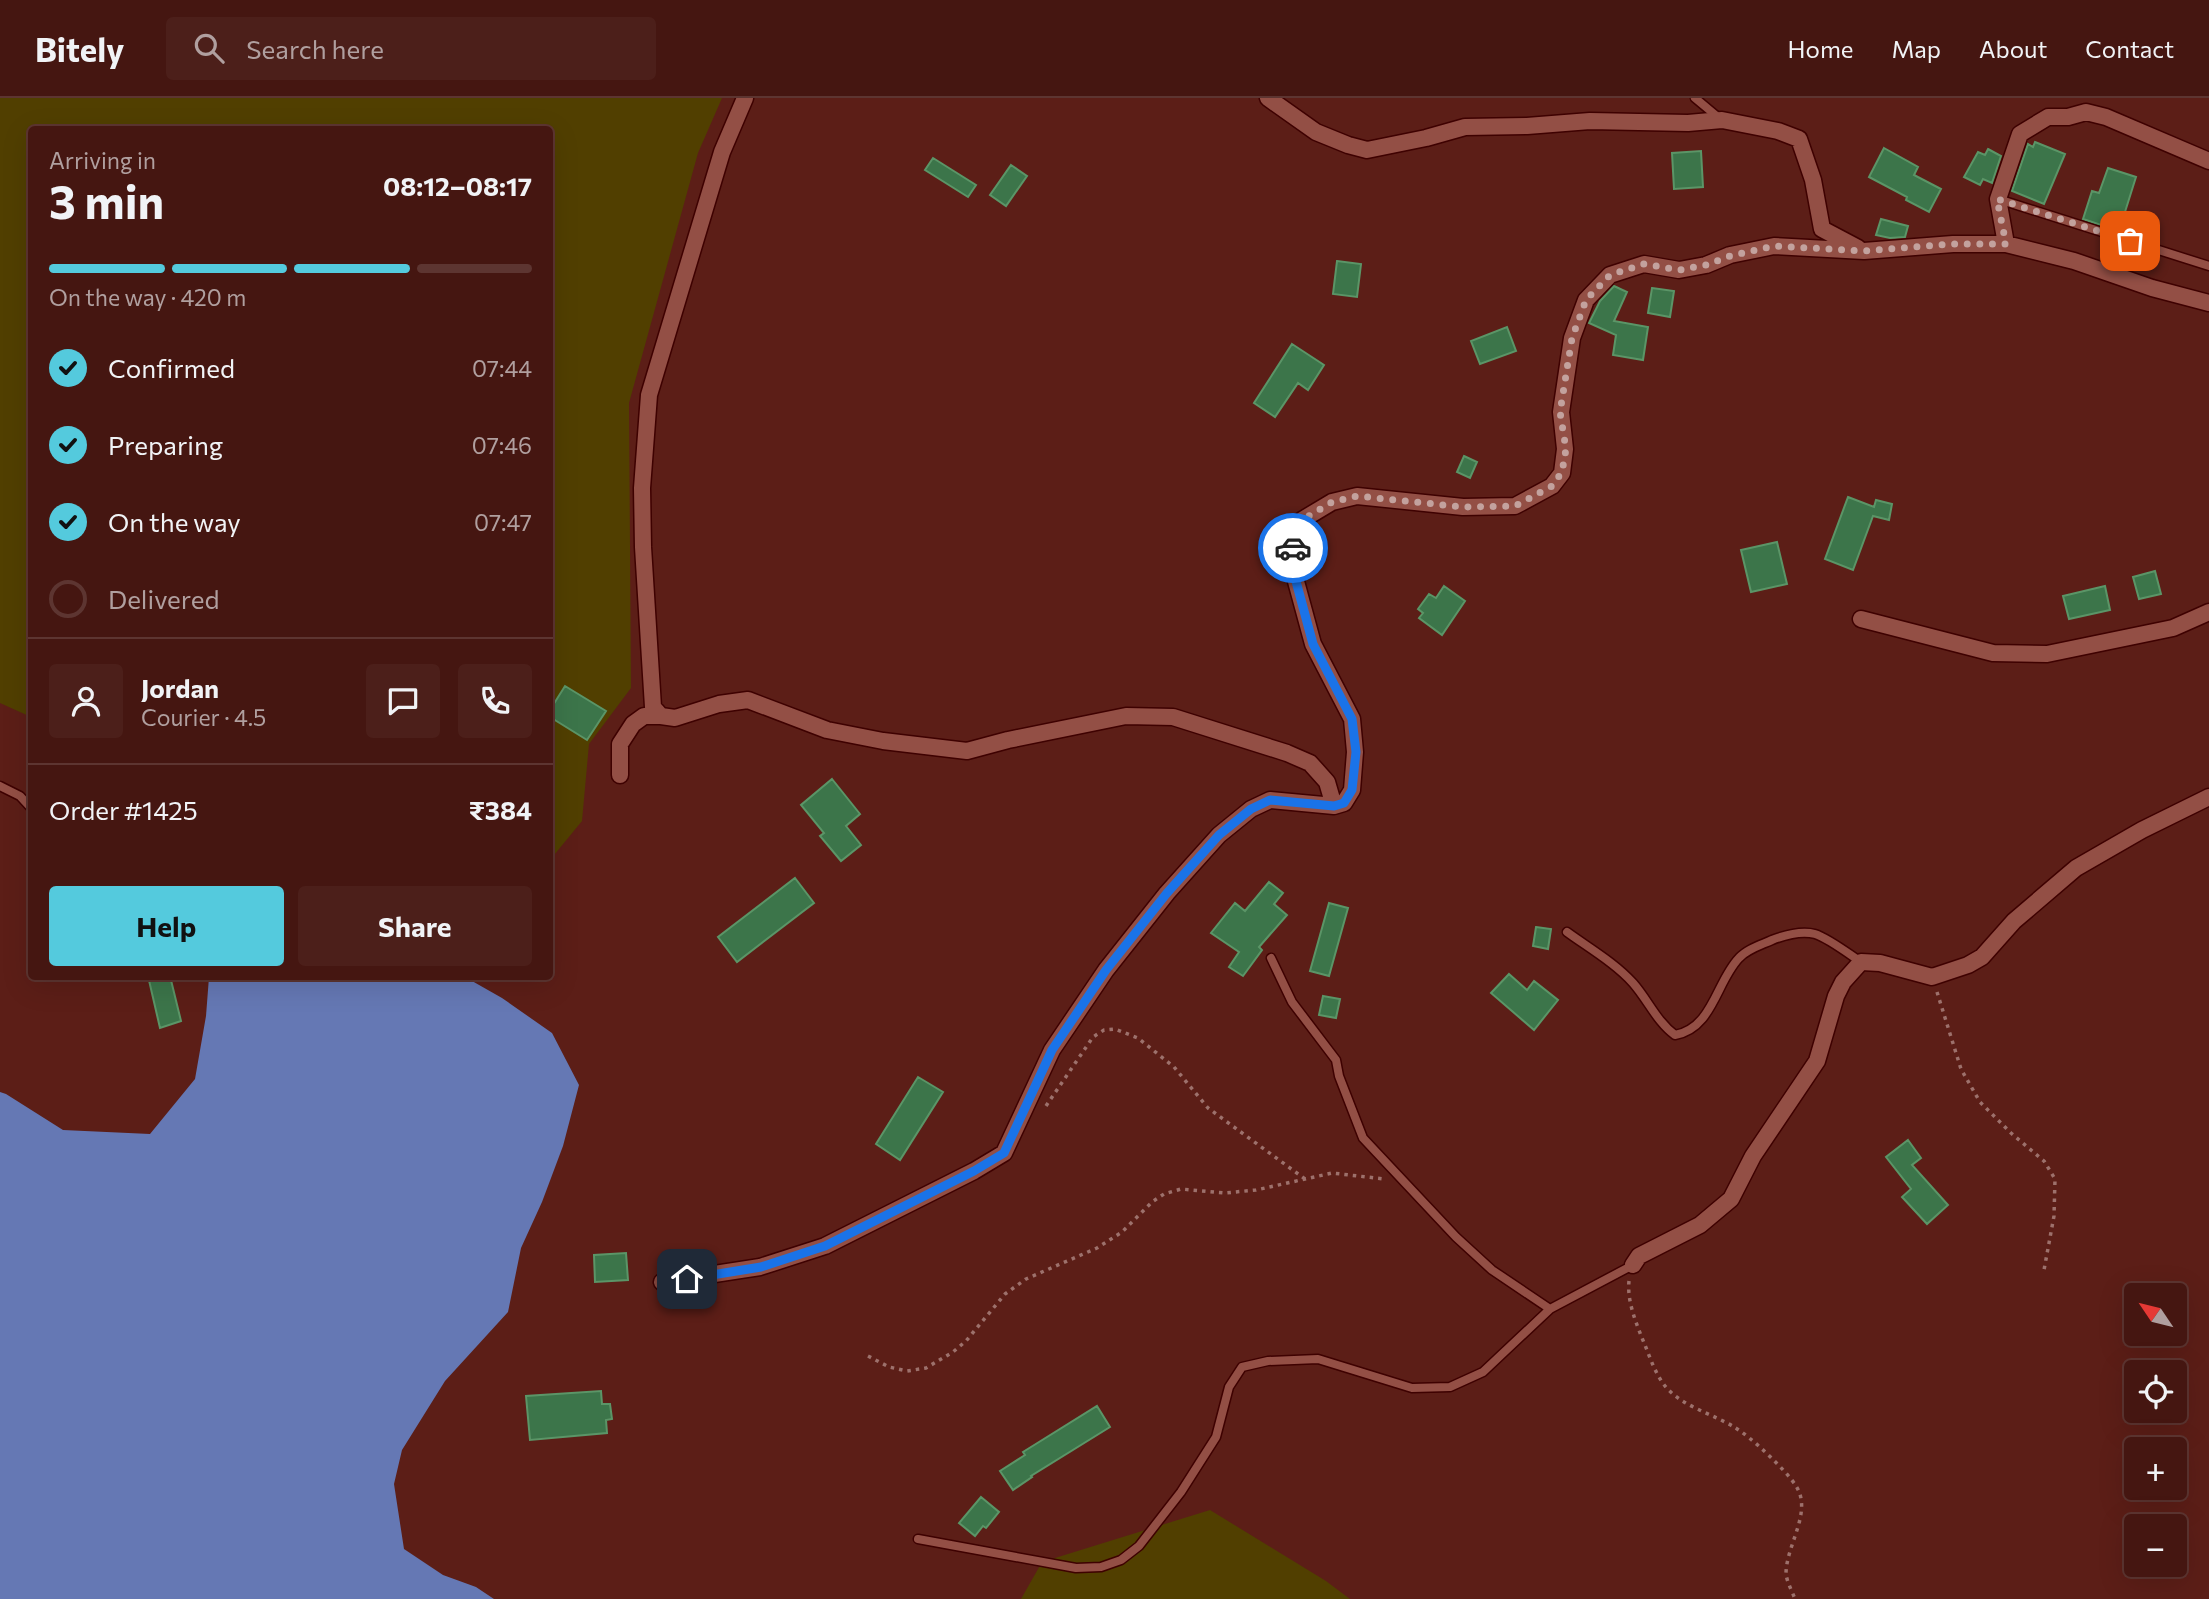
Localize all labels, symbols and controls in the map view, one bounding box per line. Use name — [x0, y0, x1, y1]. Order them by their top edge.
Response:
search box — [166, 17, 656, 80]
text: Bitely — [35, 28, 124, 69]
icon: search — [190, 29, 228, 67]
text: Search here — [246, 33, 384, 64]
text: Home — [1788, 34, 1854, 63]
text: Map — [1892, 34, 1941, 63]
text: About — [1979, 34, 2047, 63]
text: Contact — [2085, 34, 2174, 63]
text: Arriving in — [49, 146, 156, 174]
text: 08:12–08:17 — [383, 170, 532, 201]
text: 3 min — [49, 172, 164, 228]
pin — [2100, 211, 2160, 271]
icon: bag — [2111, 222, 2149, 260]
text: On the way · 420 m — [49, 283, 246, 311]
icon: check — [49, 349, 87, 387]
text: Confirmed — [108, 352, 235, 383]
text: 07:44 — [472, 354, 532, 382]
icon: check — [49, 426, 87, 464]
text: Preparing — [108, 429, 223, 460]
text: 07:46 — [472, 431, 532, 459]
icon: check — [49, 503, 87, 541]
text: On the way — [108, 506, 241, 537]
text: 07:47 — [474, 508, 532, 536]
courier — [1258, 513, 1328, 583]
icon: car — [1274, 529, 1312, 567]
text: Delivered — [108, 583, 219, 614]
button: person — [49, 664, 123, 738]
button: chat — [366, 664, 440, 738]
button: phone — [458, 664, 532, 738]
text: Jordan — [141, 672, 219, 703]
text: Courier · 4.5 — [141, 703, 266, 731]
text: Order #1425 — [49, 794, 198, 825]
text: ₹384 — [469, 794, 532, 825]
button: Help — [49, 886, 284, 966]
button: Share — [298, 886, 532, 966]
pin — [657, 1249, 717, 1309]
icon: home — [668, 1260, 706, 1298]
north arrow — [2124, 1283, 2188, 1346]
map controls — [2124, 1283, 2187, 1577]
button: locate — [2124, 1360, 2187, 1423]
button: + — [2124, 1437, 2187, 1500]
button: − — [2124, 1514, 2187, 1577]

